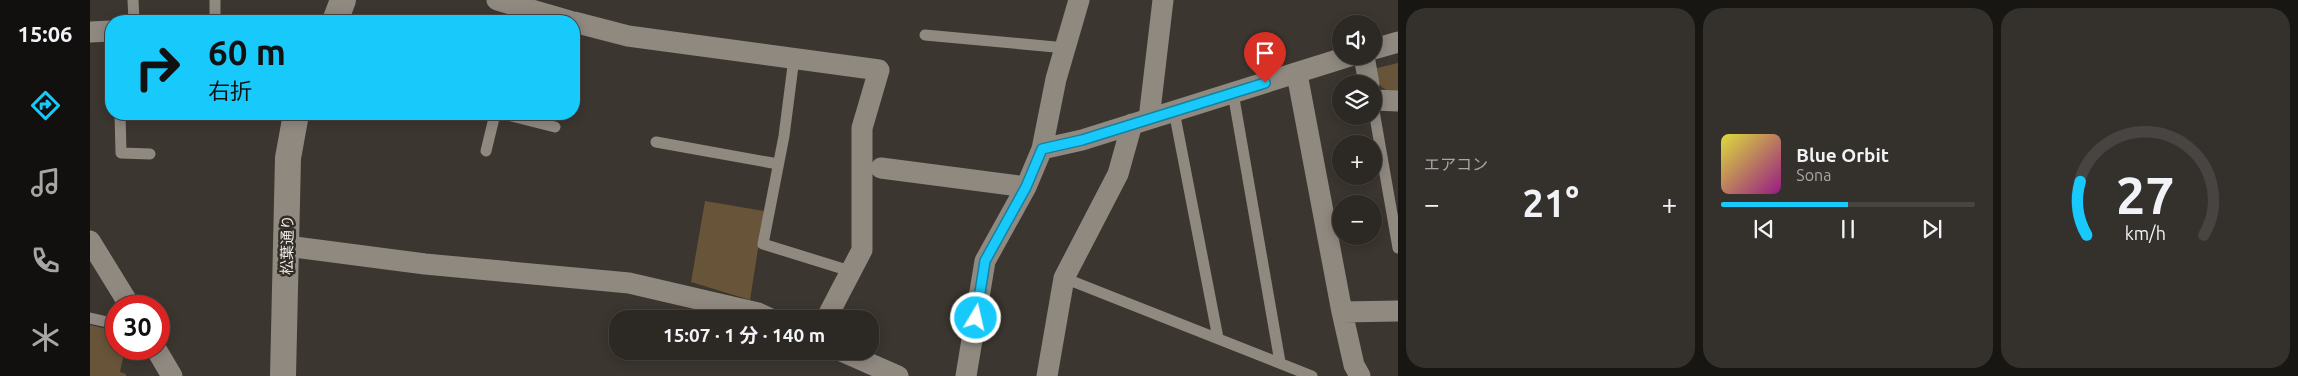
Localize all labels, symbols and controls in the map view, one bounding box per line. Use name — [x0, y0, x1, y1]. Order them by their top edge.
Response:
map controls — [1332, 15, 1382, 245]
button: sound — [1332, 15, 1382, 65]
text: 15:06 — [17, 21, 73, 46]
text: 60 m — [208, 32, 286, 72]
pin — [1244, 32, 1286, 83]
icon: right — [125, 35, 190, 100]
icon: arrive — [1251, 39, 1279, 67]
button: layers — [1332, 75, 1382, 125]
text: 右折 — [208, 78, 252, 103]
icon: directions — [28, 88, 63, 123]
button: + — [1332, 135, 1382, 185]
text: Blue Orbit — [1796, 144, 1889, 166]
text: エアコン — [1424, 155, 1488, 173]
icon: music — [28, 165, 63, 200]
text: Sona — [1796, 166, 1831, 184]
text: 27 — [2116, 166, 2175, 224]
text: 21° — [1523, 182, 1579, 224]
text: − — [1424, 188, 1440, 219]
text: + — [1662, 188, 1677, 219]
button: − — [1332, 195, 1382, 245]
street label: 松葉通り — [278, 215, 296, 275]
icon: previous — [1750, 215, 1778, 243]
icon: pause — [1834, 215, 1862, 243]
icon: next — [1918, 215, 1946, 243]
text: km/h — [2125, 223, 2166, 243]
icon: phone — [28, 243, 63, 278]
position arrow — [949, 291, 1001, 343]
speed limit sign: 30 — [105, 295, 170, 360]
icon: climate — [28, 320, 63, 355]
text: 15:07 · 1 分 · 140 m — [663, 324, 825, 346]

